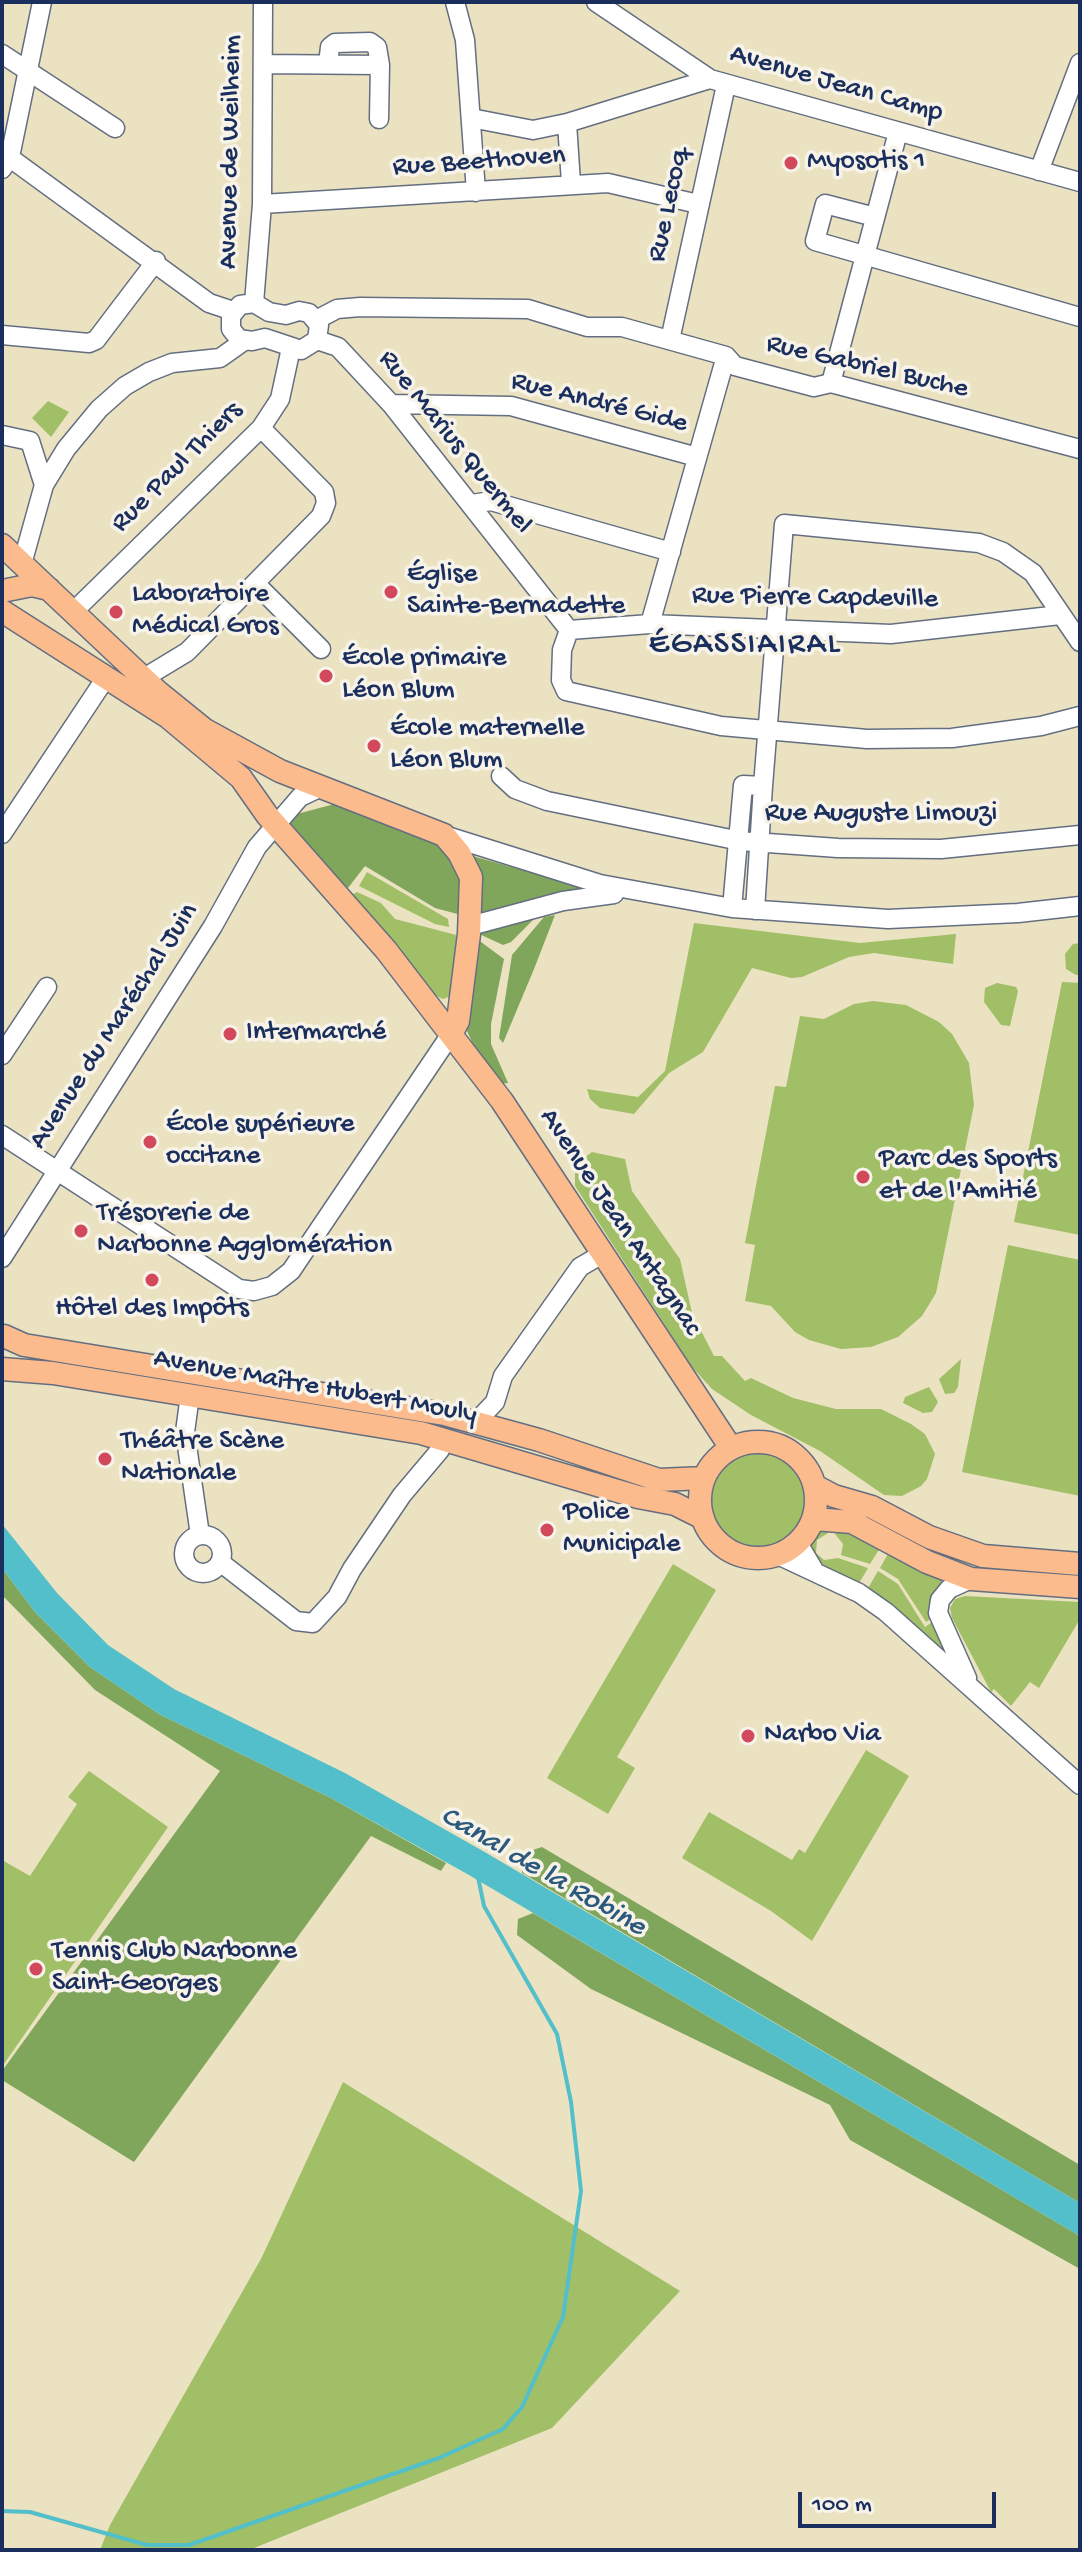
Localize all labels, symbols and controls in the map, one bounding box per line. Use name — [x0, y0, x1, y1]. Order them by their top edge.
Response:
street label: Avenue de Weilheim — [213, 35, 251, 269]
street label: Avenue Jean Camp — [726, 39, 946, 131]
street label: Rue Beethoven — [391, 140, 567, 186]
place label: Myosotis 1 — [807, 146, 925, 180]
street label: Rue Lecoq — [642, 147, 698, 265]
marker: Myosotis 1 — [782, 154, 800, 172]
street label: Rue Gabriel Buche — [763, 328, 971, 408]
street label: Rue Marius Quermel — [370, 344, 538, 542]
street label: Rue André Gide — [507, 366, 691, 442]
street label: Rue Paul Thiers — [105, 395, 251, 541]
place label: Église Sainte-Bernadette — [407, 559, 625, 625]
place label: Laboratoire Médical Gros — [132, 579, 279, 645]
street label: Rue Pierre Capdeville — [692, 580, 938, 618]
marker: Église Sainte-Bernadette — [382, 583, 400, 601]
marker: Laboratoire Médical Gros — [107, 603, 125, 621]
district label: ÉGASSIAIRAL — [649, 627, 841, 665]
place label: École primaire Léon Blum — [342, 643, 506, 709]
marker: École primaire Léon Blum — [317, 667, 335, 685]
place label: École maternelle Léon Blum — [390, 713, 584, 779]
marker: École maternelle Léon Blum — [365, 737, 383, 755]
street label: Rue Auguste Limouzi — [765, 798, 997, 832]
street label: Avenue du Maréchal Juin — [23, 898, 207, 1156]
place label: Intermarché — [246, 1017, 386, 1051]
marker: Intermarché — [221, 1025, 239, 1043]
street label: Avenue Jean Antagnac — [531, 1103, 707, 1343]
place label: École supérieure occitane — [166, 1109, 354, 1175]
marker: École supérieure occitane — [141, 1133, 159, 1151]
place label: Parc des Sports et de l'Amitié — [879, 1144, 1057, 1210]
marker: Parc des Sports et de l'Amitié — [854, 1168, 872, 1186]
place label: Trésorerie de Narbonne Agglomération — [97, 1198, 392, 1264]
marker: Trésorerie de Narbonne Agglomération — [72, 1222, 90, 1240]
marker: Hôtel des Impôts — [143, 1271, 161, 1289]
place label: Hôtel des Impôts — [55, 1293, 249, 1327]
street label: Avenue Maître Hubert Mouly — [151, 1343, 479, 1433]
place label: Théâtre Scène Nationale — [121, 1426, 284, 1492]
marker: Théâtre Scène Nationale — [96, 1450, 114, 1468]
place label: Police Municipale — [563, 1497, 680, 1563]
marker: Police Municipale — [538, 1521, 556, 1539]
place label: Narbo Via — [764, 1719, 881, 1753]
marker: Narbo Via — [739, 1727, 757, 1745]
water label: Canal de la Robine — [433, 1800, 651, 1946]
place label: Tennis Club Narbonne Saint-Georges — [52, 1936, 297, 2002]
marker: Tennis Club Narbonne Saint-Georges — [27, 1960, 45, 1978]
scale bar — [802, 2476, 1000, 2526]
text: 100 m — [812, 2491, 872, 2520]

